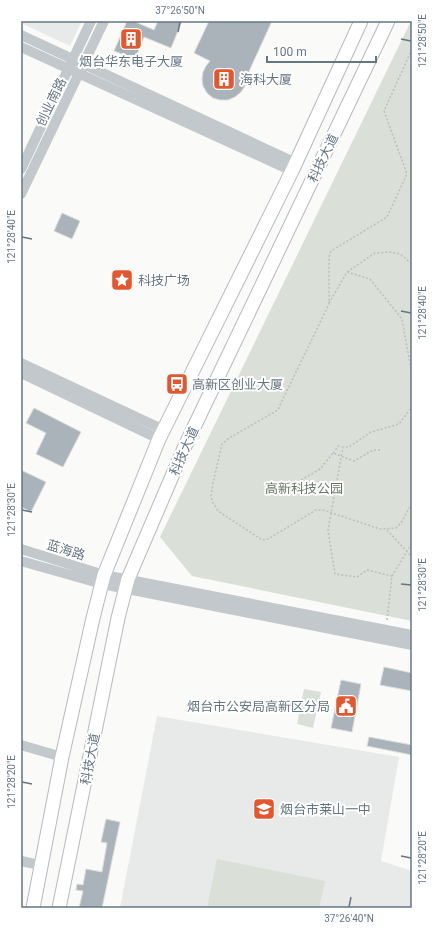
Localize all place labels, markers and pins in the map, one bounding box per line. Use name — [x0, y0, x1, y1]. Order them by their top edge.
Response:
building icon: 烟台华东电子大厦 — [118, 26, 144, 52]
place label: 烟台华东电子大厦 — [79, 54, 183, 69]
building icon: 海科大厦 — [211, 66, 237, 92]
place label: 海科大厦 — [240, 72, 292, 87]
place icon: 科技广场 — [109, 267, 135, 293]
place label: 科技广场 — [138, 273, 190, 288]
bus stop icon: 高新区创业大厦 — [164, 371, 190, 397]
place label: 高新区创业大厦 — [192, 377, 283, 392]
public building icon: 烟台市公安局高新区分局 — [333, 693, 359, 719]
place label: 烟台市公安局高新区分局 — [187, 699, 330, 714]
school or university icon: 烟台市莱山一中 — [251, 796, 277, 822]
place label: 烟台市莱山一中 — [280, 802, 371, 817]

